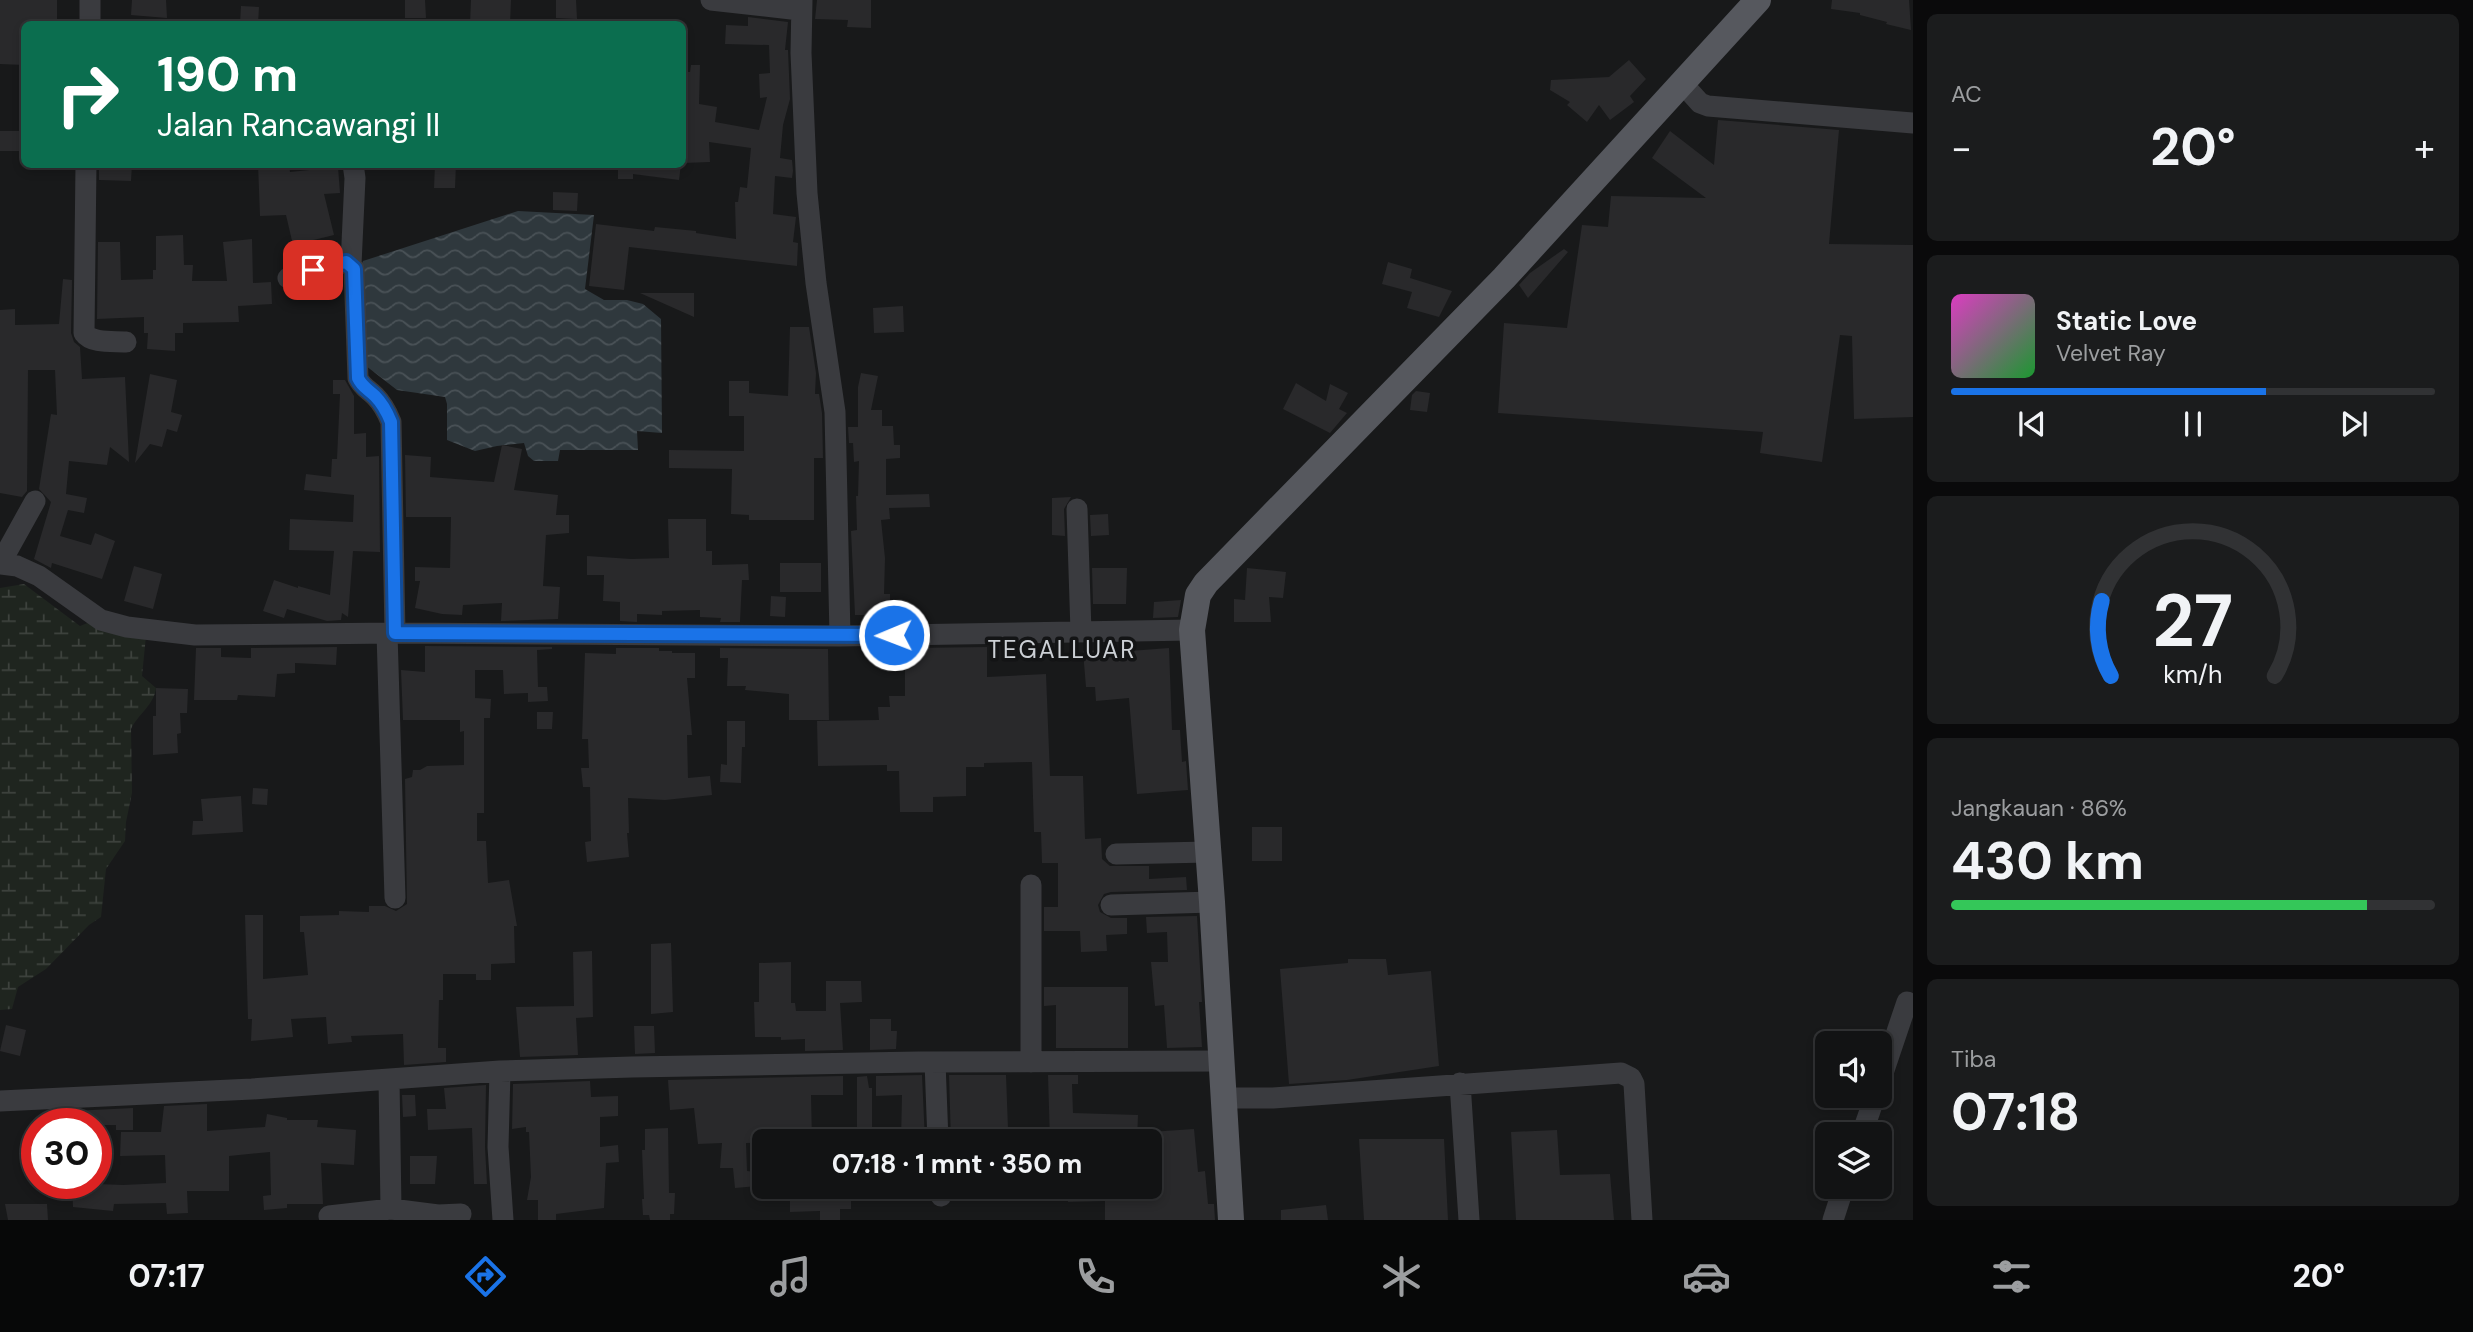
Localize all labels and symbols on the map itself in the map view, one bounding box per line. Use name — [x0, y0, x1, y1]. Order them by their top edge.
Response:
pin — [283, 240, 343, 300]
position arrow — [857, 598, 931, 672]
district label: TEGALLUAR — [988, 634, 1136, 665]
speed limit sign: 30 — [21, 1108, 112, 1199]

